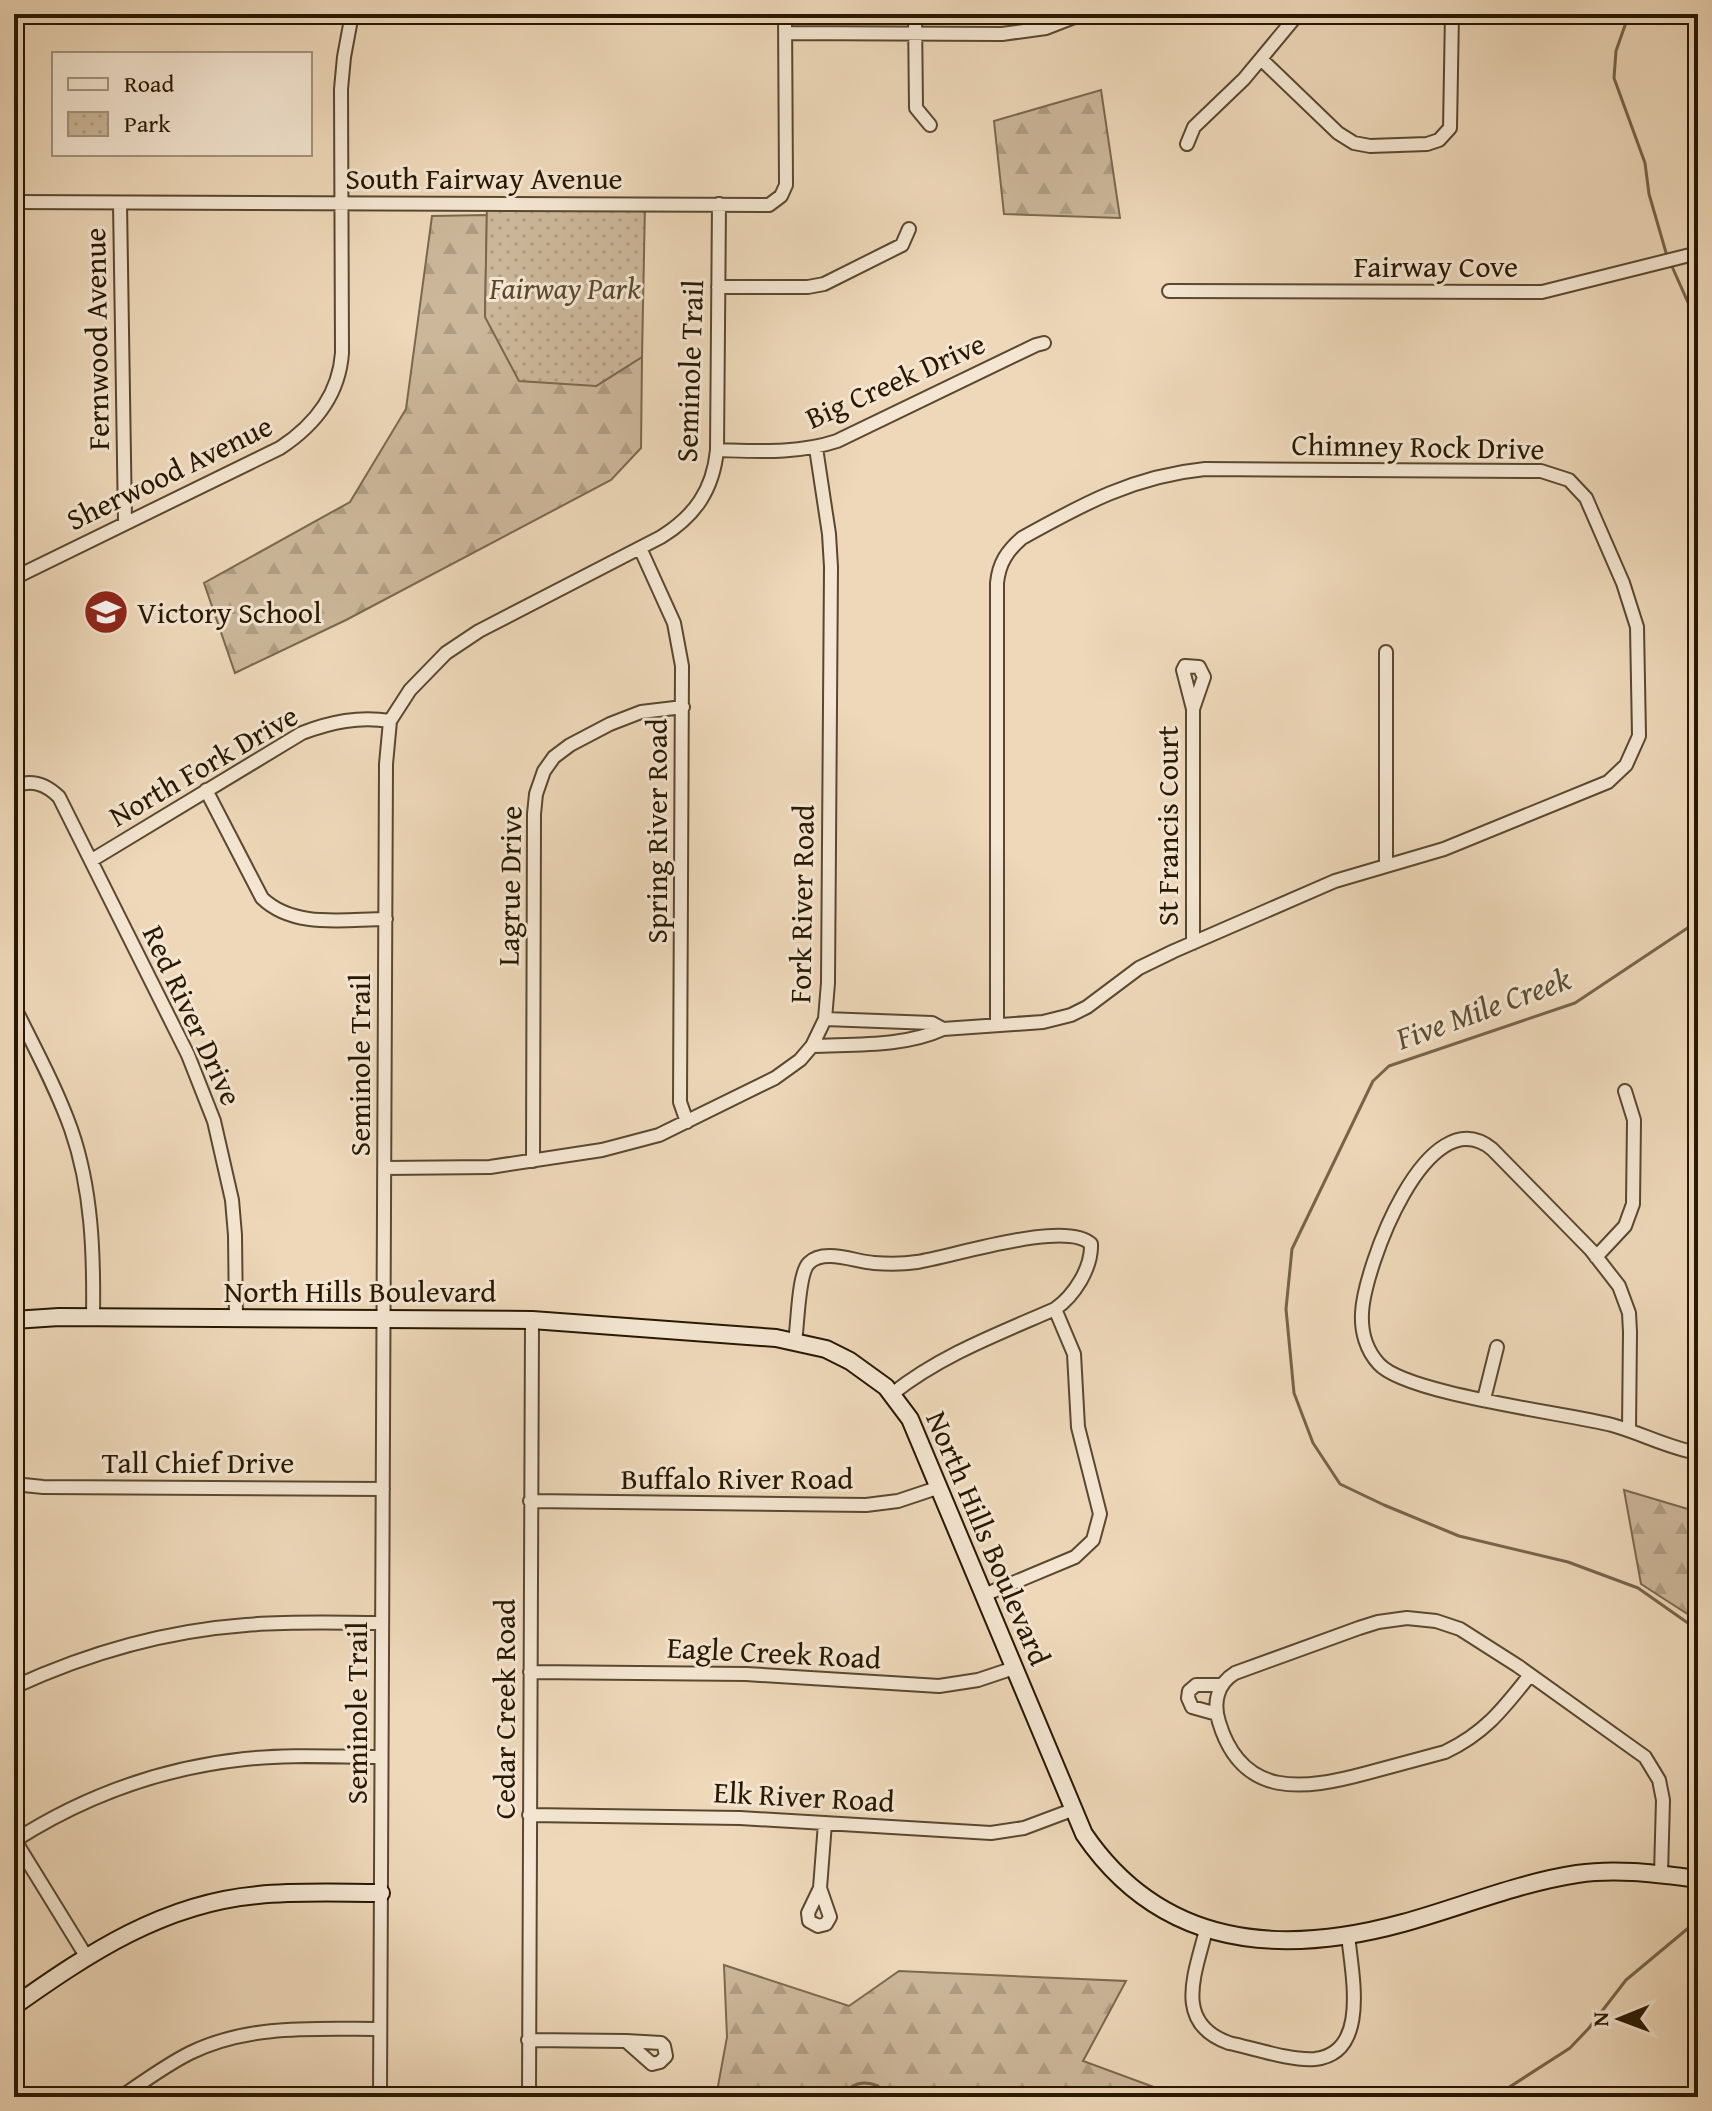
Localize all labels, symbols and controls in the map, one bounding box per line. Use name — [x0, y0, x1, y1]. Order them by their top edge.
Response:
legend — [52, 52, 312, 156]
text: Road — [124, 66, 174, 101]
text: Park — [124, 106, 171, 141]
street label: South Fairway Avenue — [345, 156, 623, 200]
street label: Fernwood Avenue — [72, 227, 120, 451]
street label: Fairway Cove — [1354, 244, 1518, 288]
park label: Fairway Park — [488, 266, 641, 310]
street label: Seminole Trail — [664, 279, 714, 463]
street label: Big Creek Drive — [798, 321, 992, 439]
street label: Sherwood Avenue — [59, 403, 279, 541]
street label: Chimney Rock Drive — [1291, 422, 1545, 470]
school or university icon: Victory School — [82, 588, 130, 636]
place label: Victory School — [137, 590, 322, 634]
street label: North Fork Drive — [100, 693, 306, 837]
street label: Spring River Road — [634, 718, 678, 944]
street label: St Francis Court — [1145, 725, 1189, 926]
street label: Fork River Road — [777, 804, 825, 1004]
street label: Lagrue Drive — [486, 805, 532, 967]
street label: Red River Drive — [132, 918, 254, 1112]
water label: Five Mile Creek — [1388, 955, 1577, 1062]
street label: Seminole Trail — [337, 974, 381, 1156]
street label: North Hills Boulevard — [224, 1269, 496, 1313]
street label: North Hills Boulevard — [915, 1404, 1063, 1672]
street label: Tall Chief Drive — [102, 1440, 294, 1484]
street label: Buffalo River Road — [621, 1456, 853, 1500]
street label: Cedar Creek Road — [482, 1599, 526, 1819]
street label: Seminole Trail — [334, 1622, 378, 1804]
street label: Eagle Creek Road — [666, 1624, 882, 1680]
street label: Elk River Road — [712, 1769, 896, 1823]
north arrow — [1580, 1979, 1660, 2059]
text: N — [1584, 2011, 1616, 2027]

